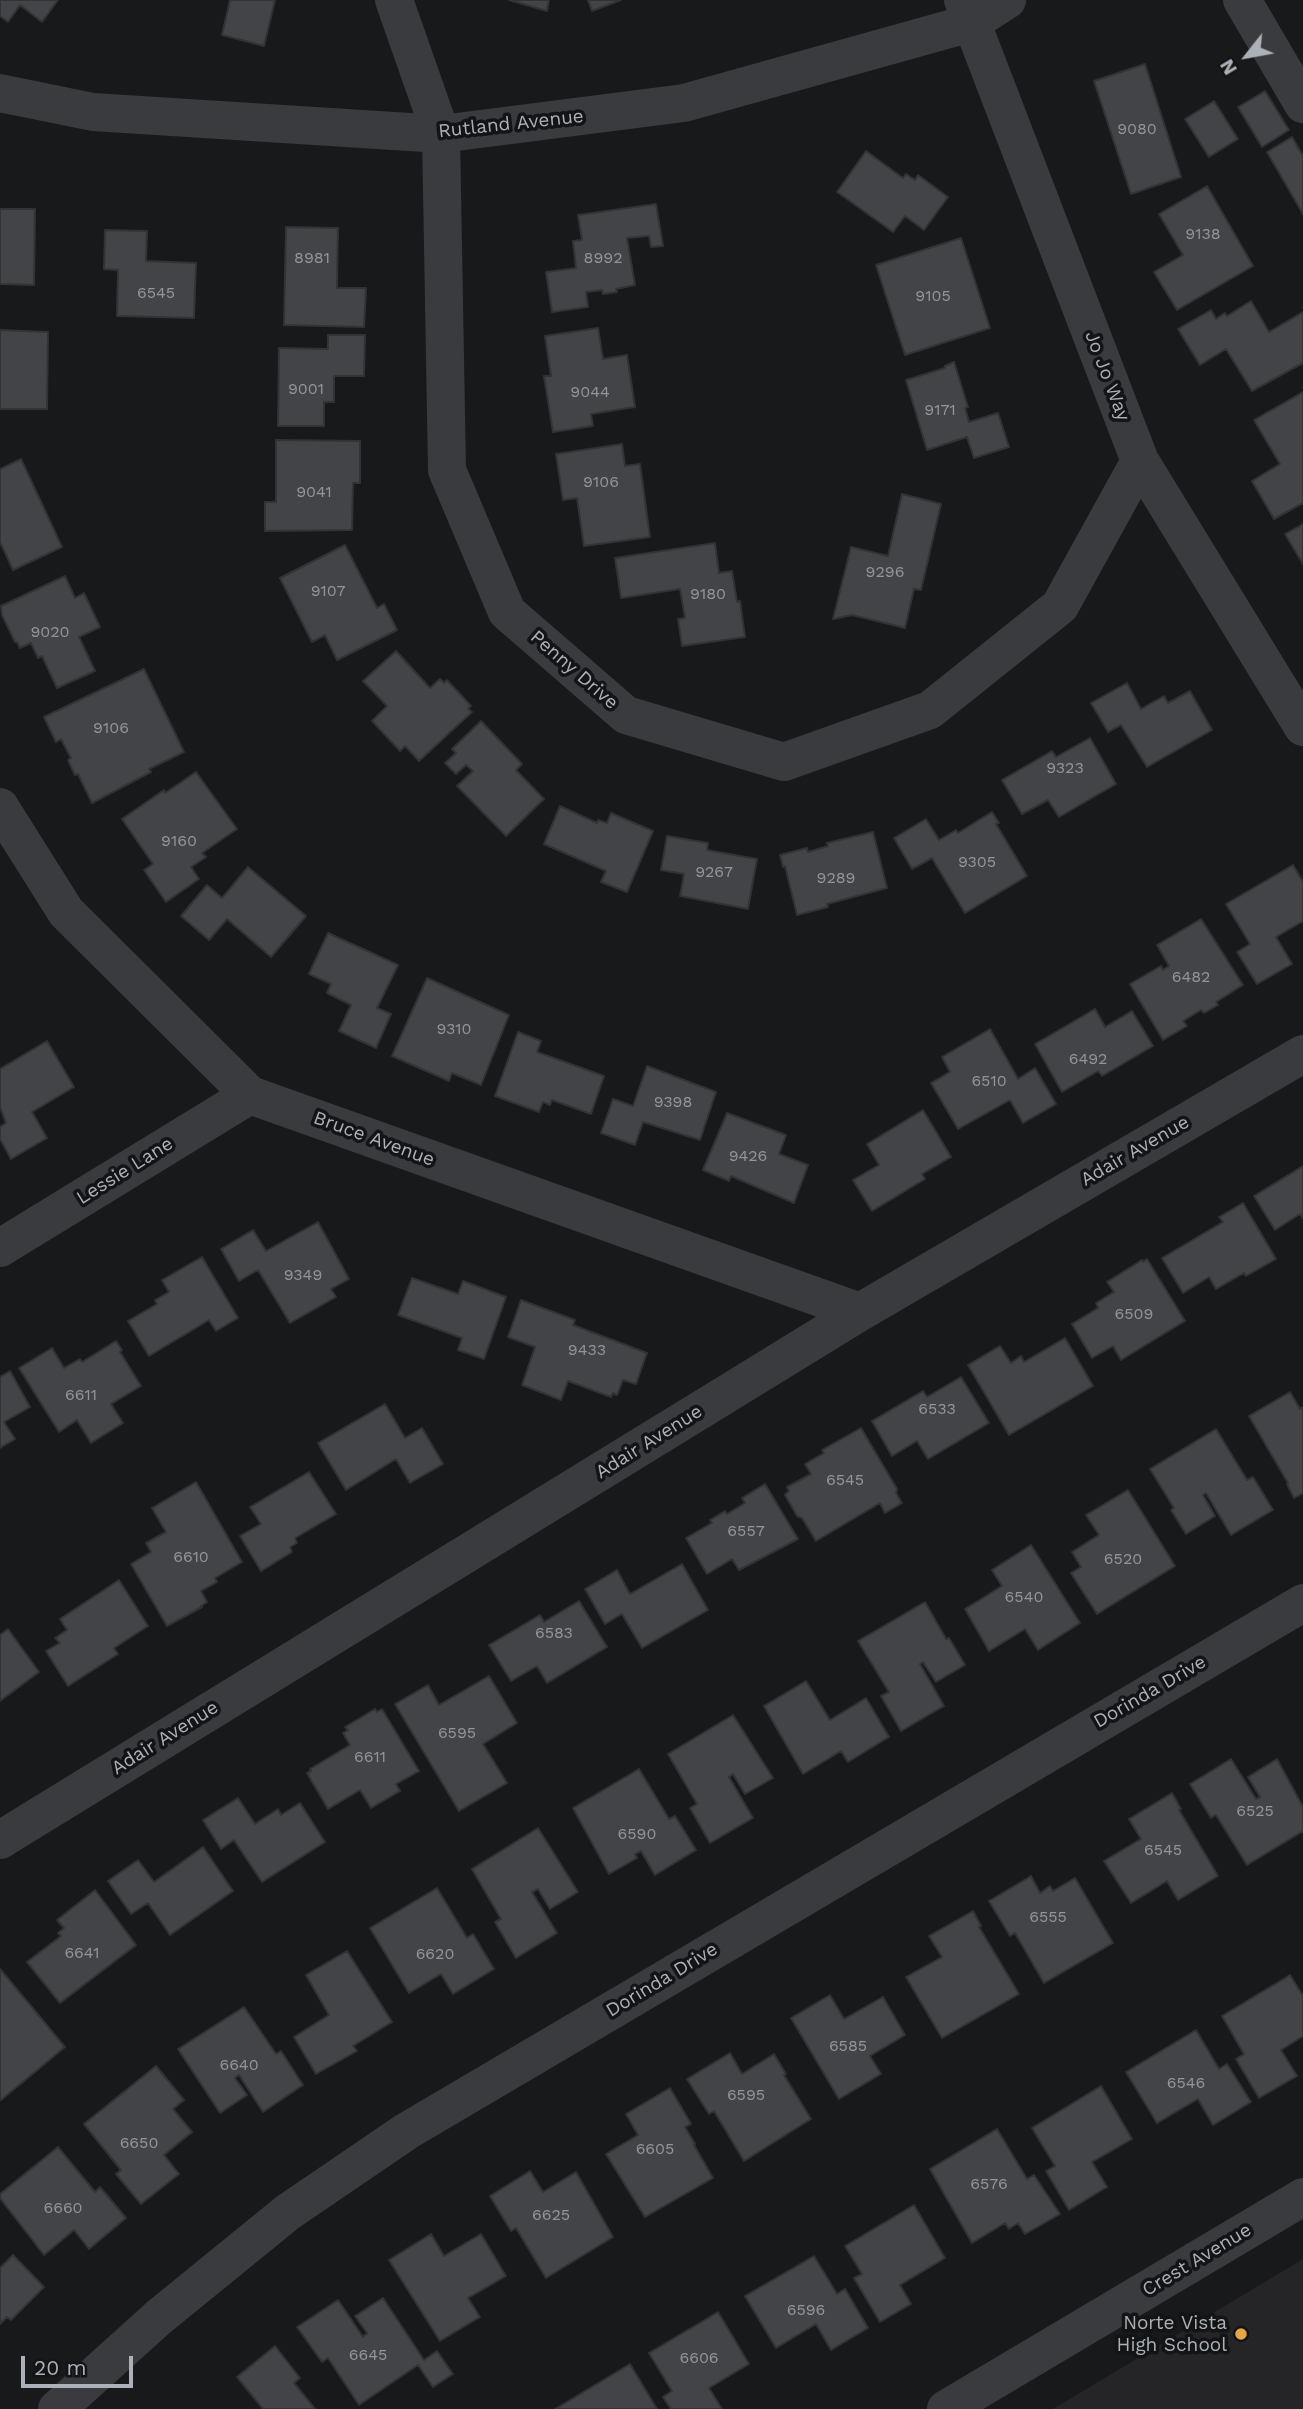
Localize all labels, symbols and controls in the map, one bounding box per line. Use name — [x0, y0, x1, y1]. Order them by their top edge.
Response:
north arrow — [1212, 21, 1282, 91]
text: N — [1215, 55, 1242, 79]
street label: Rutland Avenue — [437, 105, 585, 143]
house number: 9080 — [1117, 119, 1157, 139]
house number: 9138 — [1185, 224, 1221, 244]
house number: 8981 — [294, 248, 330, 268]
house number: 8992 — [584, 248, 622, 268]
house number: 6545 — [137, 283, 175, 303]
house number: 9105 — [915, 286, 951, 306]
street label: Jo Jo Way — [1079, 328, 1135, 424]
house number: 9001 — [288, 379, 324, 399]
house number: 9044 — [570, 382, 610, 402]
house number: 9171 — [924, 400, 956, 420]
house number: 9106 — [583, 472, 619, 492]
house number: 9041 — [296, 482, 332, 502]
house number: 9296 — [866, 562, 904, 582]
house number: 9107 — [311, 581, 345, 601]
house number: 9180 — [690, 584, 726, 604]
house number: 9020 — [30, 622, 70, 642]
street label: Penny Drive — [525, 626, 623, 714]
house number: 9106 — [93, 718, 129, 738]
house number: 9323 — [1046, 758, 1084, 778]
house number: 9160 — [161, 831, 197, 851]
house number: 9305 — [958, 852, 996, 872]
house number: 9267 — [695, 862, 733, 882]
house number: 9289 — [817, 868, 855, 888]
house number: 6482 — [1172, 967, 1210, 987]
house number: 9310 — [436, 1019, 472, 1039]
house number: 6492 — [1069, 1049, 1107, 1069]
house number: 6510 — [971, 1071, 1007, 1091]
house number: 9398 — [654, 1092, 692, 1112]
street label: Bruce Avenue — [310, 1107, 438, 1171]
street label: Adair Avenue — [1077, 1111, 1193, 1191]
street label: Lessie Lane — [73, 1132, 177, 1210]
house number: 9426 — [729, 1146, 767, 1166]
house number: 9349 — [284, 1265, 322, 1285]
house number: 6509 — [1115, 1304, 1153, 1324]
house number: 9433 — [568, 1340, 606, 1360]
house number: 6611 — [65, 1385, 97, 1405]
house number: 6533 — [918, 1399, 956, 1419]
street label: Adair Avenue — [591, 1400, 707, 1484]
house number: 6545 — [826, 1470, 864, 1490]
house number: 6557 — [727, 1521, 765, 1541]
house number: 6610 — [173, 1547, 209, 1567]
house number: 6520 — [1104, 1549, 1142, 1569]
house number: 6540 — [1005, 1587, 1043, 1607]
house number: 6583 — [535, 1623, 573, 1643]
street label: Dorinda Drive — [1090, 1651, 1210, 1733]
street label: Adair Avenue — [107, 1696, 223, 1780]
house number: 6595 — [438, 1723, 476, 1743]
house number: 6611 — [354, 1747, 386, 1767]
house number: 6525 — [1236, 1801, 1274, 1821]
house number: 6590 — [618, 1824, 656, 1844]
house number: 6545 — [1144, 1840, 1182, 1860]
house number: 6555 — [1029, 1907, 1067, 1927]
street label: Dorinda Drive — [602, 1938, 722, 2022]
house number: 6641 — [64, 1943, 100, 1963]
house number: 6620 — [416, 1944, 454, 1964]
house number: 6585 — [829, 2036, 867, 2056]
house number: 6640 — [219, 2055, 259, 2075]
house number: 6546 — [1167, 2073, 1205, 2093]
house number: 6595 — [727, 2085, 765, 2105]
house number: 6650 — [120, 2133, 158, 2153]
house number: 6605 — [636, 2139, 674, 2159]
house number: 6576 — [970, 2174, 1008, 2194]
house number: 6660 — [43, 2198, 83, 2218]
house number: 6625 — [532, 2205, 570, 2225]
street label: Crest Avenue — [1138, 2219, 1256, 2301]
house number: 6596 — [787, 2300, 825, 2320]
place label: Norte Vista High School — [1116, 2312, 1227, 2356]
marker: Norte Vista High School — [1233, 2326, 1249, 2342]
scale bar — [24, 2342, 136, 2386]
house number: 6645 — [349, 2345, 387, 2365]
house number: 6606 — [679, 2348, 719, 2368]
text: 20 m — [34, 2355, 86, 2380]

